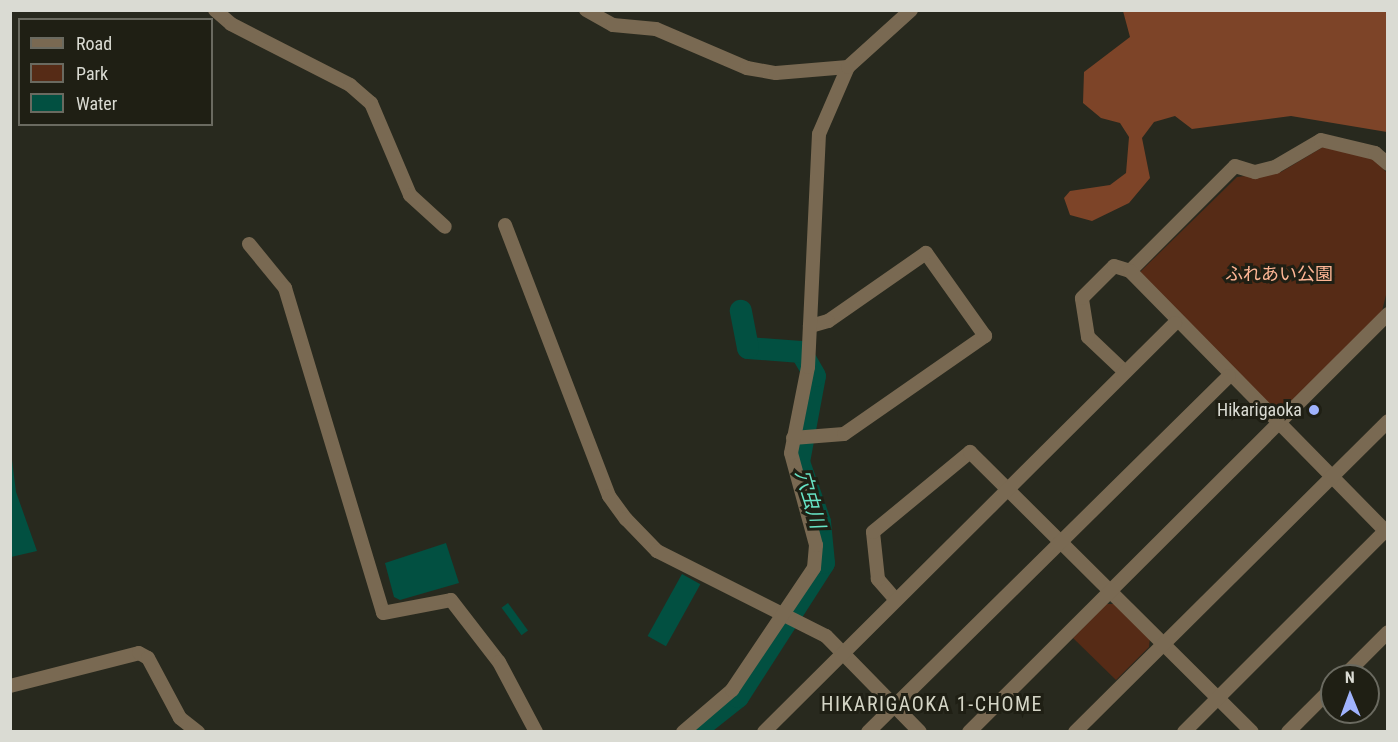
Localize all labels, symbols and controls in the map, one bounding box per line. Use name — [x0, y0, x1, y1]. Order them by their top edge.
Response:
legend — [18, 18, 213, 126]
text: Road — [76, 33, 112, 54]
text: Park — [76, 63, 108, 84]
text: Water — [76, 93, 117, 114]
park label: ふれあい公園 — [1225, 263, 1333, 285]
place label: Hikarigaoka — [1217, 399, 1302, 421]
marker: Hikarigaoka — [1307, 403, 1321, 417]
water label: 穴虫川 — [790, 467, 830, 531]
north arrow — [1320, 664, 1380, 724]
text: N — [1345, 668, 1355, 687]
district label: HIKARIGAOKA 1-CHOME — [821, 692, 1043, 716]

